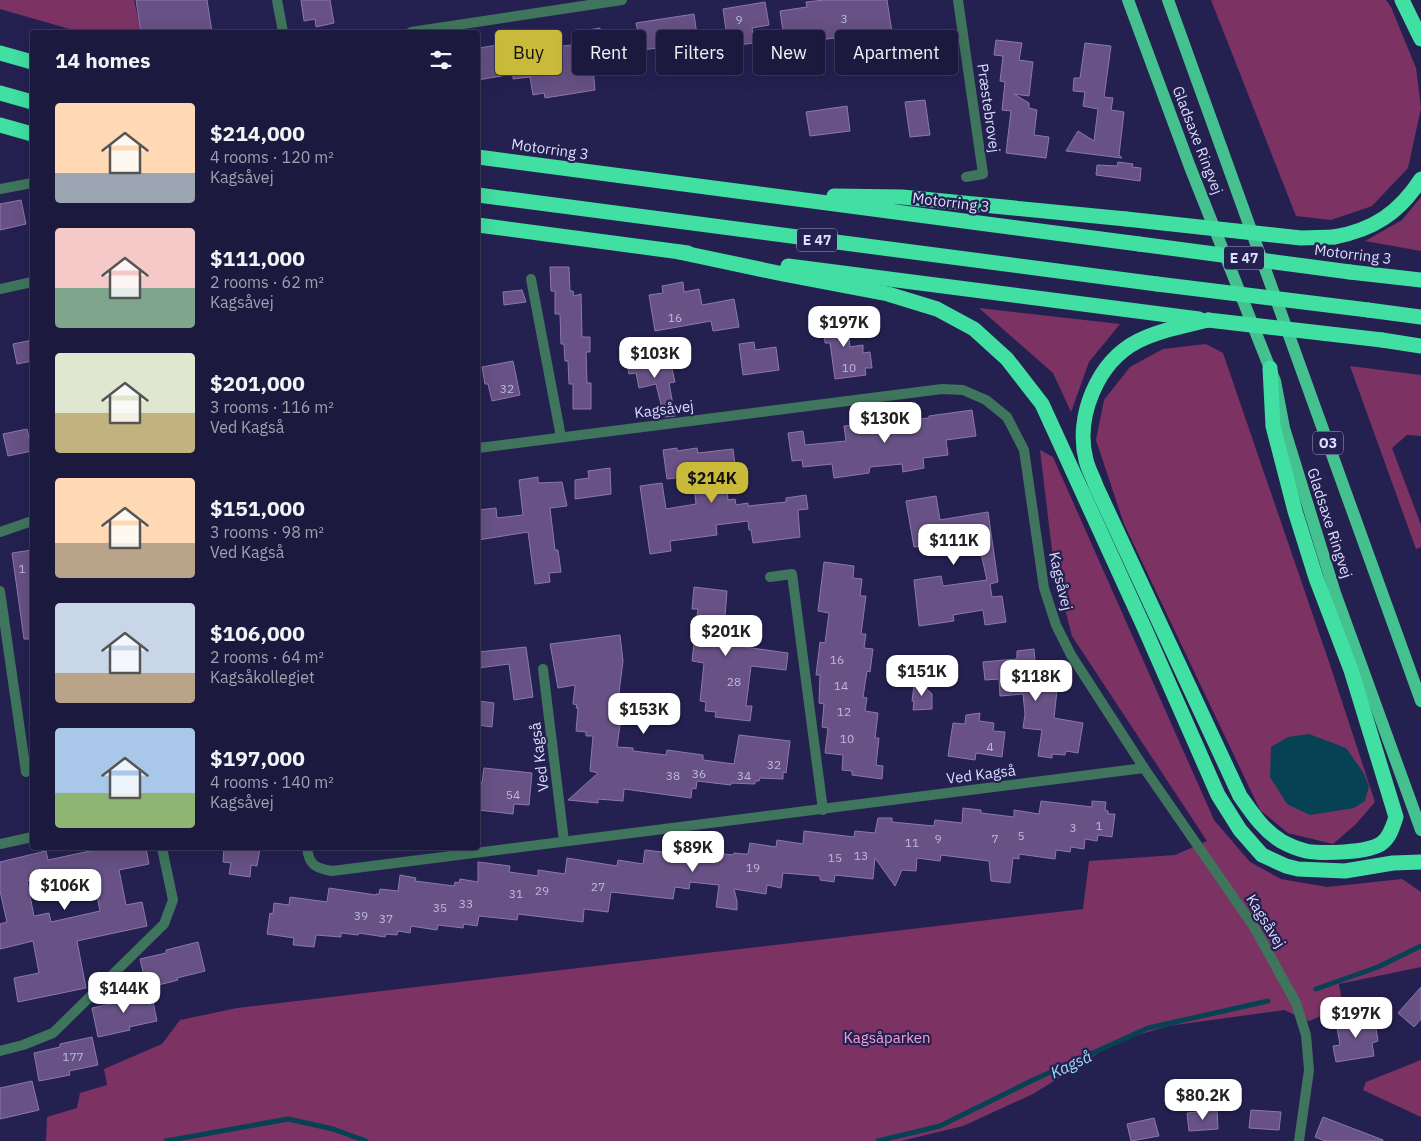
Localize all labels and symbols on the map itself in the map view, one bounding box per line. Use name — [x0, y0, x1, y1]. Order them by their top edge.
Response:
house number: 3 — [840, 11, 848, 26]
house number: 9 — [735, 12, 743, 27]
street label: Præstebrovej — [973, 62, 1005, 154]
street label: Gladsaxe Ringvej — [1169, 83, 1227, 197]
street label: Motorring 3 — [510, 134, 590, 164]
street label: Motorring 3 — [911, 188, 991, 216]
road number: E 47 — [797, 228, 837, 252]
street label: Motorring 3 — [1313, 240, 1393, 268]
road number: E 47 — [1224, 247, 1264, 270]
pin: $197K — [809, 306, 879, 348]
house number: 16 — [668, 310, 682, 325]
pin: $103K — [620, 336, 690, 379]
house number: 10 — [842, 360, 856, 375]
house number: 32 — [500, 381, 514, 396]
street label: Kagsåvej — [633, 396, 695, 422]
pin: $130K — [850, 402, 920, 444]
road number: O3 — [1313, 432, 1343, 454]
pin: $214K — [677, 462, 747, 504]
street label: Gladsaxe Ringvej — [1303, 465, 1357, 581]
pin: $111K — [919, 524, 989, 566]
street label: Kagsåvej — [1045, 550, 1077, 612]
house number: 1 — [18, 561, 26, 576]
pin: $201K — [691, 614, 761, 657]
house number: 16 — [830, 652, 844, 667]
pin: $151K — [887, 654, 957, 697]
pin: $118K — [1001, 660, 1071, 702]
house number: 28 — [727, 674, 741, 689]
house number: 14 — [834, 678, 848, 693]
pin: $153K — [609, 692, 679, 735]
house number: 12 — [837, 704, 851, 719]
street label: Ved Kagså — [525, 721, 553, 793]
house number: 10 — [840, 731, 854, 746]
house number: 4 — [986, 739, 994, 754]
house number: 32 — [767, 757, 781, 772]
street label: Ved Kagså — [945, 760, 1017, 788]
house number: 36 — [692, 766, 706, 781]
house number: 38 — [666, 768, 680, 783]
house number: 34 — [737, 768, 751, 783]
house number: 54 — [506, 787, 520, 802]
house number: 1 — [1095, 818, 1103, 833]
house number: 3 — [1069, 820, 1077, 835]
house number: 5 — [1017, 828, 1025, 843]
pin: $89K — [663, 830, 723, 873]
house number: 9 — [934, 831, 942, 846]
house number: 7 — [991, 831, 999, 846]
house number: 11 — [905, 835, 919, 850]
house number: 13 — [854, 848, 868, 863]
house number: 15 — [828, 850, 842, 865]
house number: 19 — [746, 860, 760, 875]
pin: $106K — [30, 868, 100, 911]
house number: 27 — [591, 879, 605, 894]
house number: 29 — [535, 883, 549, 898]
house number: 31 — [509, 886, 523, 901]
street label: Kagsåvej — [1242, 891, 1290, 951]
house number: 33 — [459, 896, 473, 911]
house number: 35 — [433, 900, 447, 915]
house number: 39 — [354, 908, 368, 923]
house number: 37 — [379, 911, 393, 926]
pin: $144K — [89, 972, 159, 1014]
pin: $197K — [1321, 996, 1391, 1039]
park label: Kagsåparken — [843, 1028, 931, 1047]
water label: Kagså — [1047, 1046, 1095, 1082]
house number: 177 — [62, 1049, 84, 1064]
pin: $80.2K — [1162, 1078, 1244, 1121]

